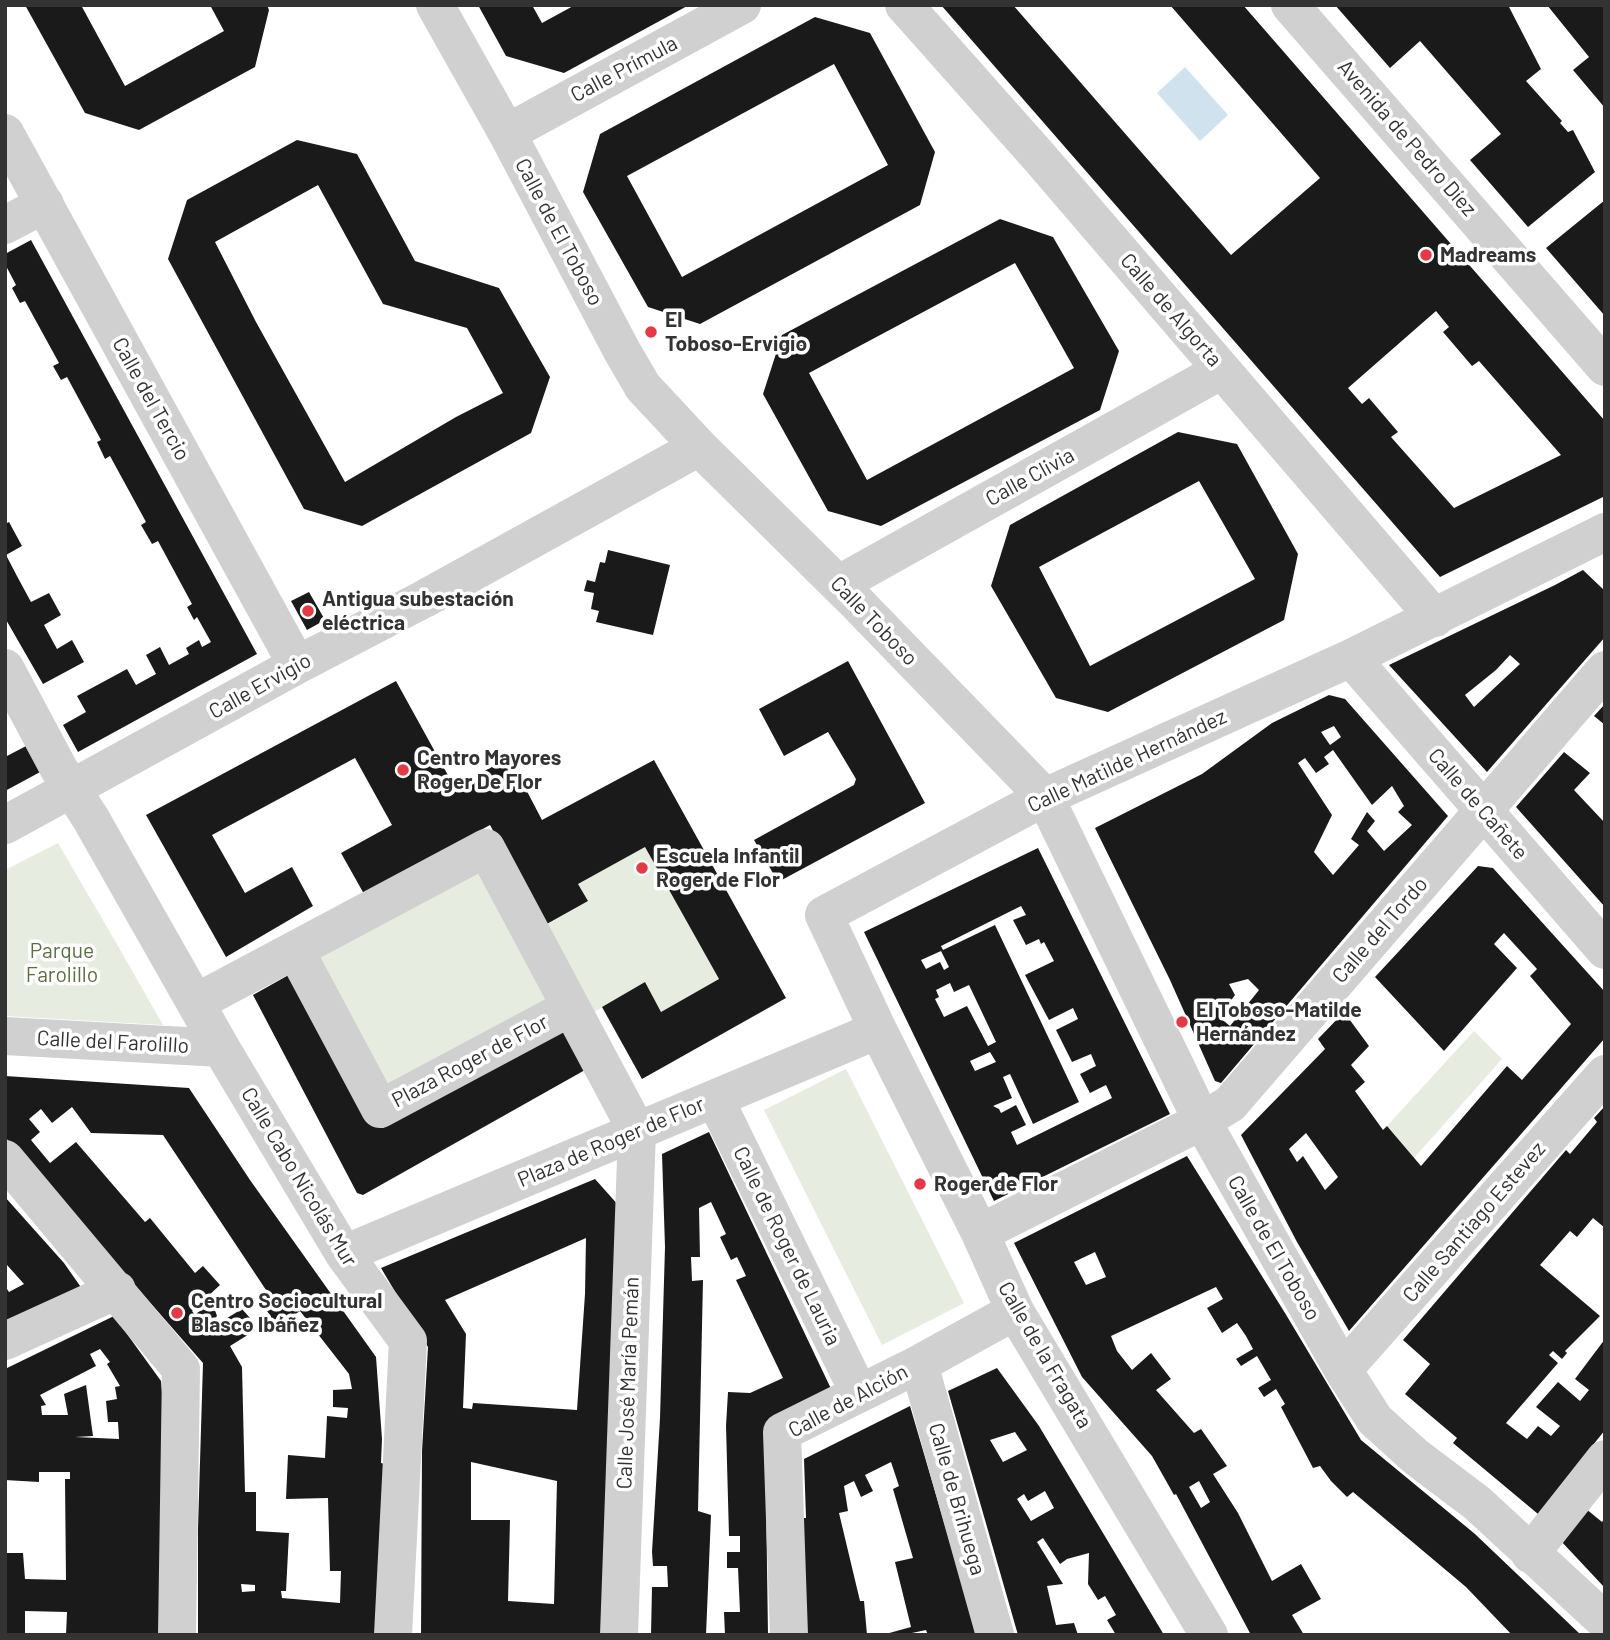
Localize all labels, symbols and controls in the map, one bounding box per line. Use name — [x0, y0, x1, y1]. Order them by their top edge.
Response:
street label: Calle Prímula — [566, 30, 682, 108]
street label: Avenida de Pedro Díez — [1332, 55, 1482, 221]
street label: Calle de El Toboso — [510, 154, 608, 310]
place label: Madreams — [1440, 242, 1536, 268]
marker: Madreams — [1418, 247, 1434, 263]
street label: Calle de Algorta — [1115, 248, 1227, 372]
place label: El Toboso-Ervigio — [665, 307, 807, 357]
marker: El Toboso-Ervigio — [643, 324, 659, 340]
street label: Calle del Tercio — [107, 333, 195, 465]
street label: Calle Clivia — [981, 442, 1079, 512]
street label: Calle Toboso — [825, 571, 923, 671]
place label: Antigua subestación eléctrica — [322, 586, 514, 636]
marker: Antigua subestación eléctrica — [300, 603, 316, 619]
street label: Calle Ervigio — [205, 648, 315, 724]
street label: Calle Matilde Hernández — [1024, 704, 1230, 818]
street label: Calle de Cañete — [1423, 743, 1533, 865]
place label: Centro Mayores Roger De Flor — [417, 745, 561, 795]
marker: Centro Mayores Roger De Flor — [395, 762, 411, 778]
place label: Escuela Infantil Roger de Flor — [656, 843, 799, 893]
marker: Escuela Infantil Roger de Flor — [634, 860, 650, 876]
street label: Calle del Tordo — [1327, 872, 1433, 988]
park label: Parque Farolillo — [26, 938, 98, 988]
place label: El Toboso-Matilde Hernández — [1196, 997, 1362, 1047]
street label: Plaza Roger de Flor — [387, 1009, 553, 1113]
marker: El Toboso-Matilde Hernández — [1174, 1014, 1190, 1030]
street label: Calle del Farolillo — [36, 1025, 190, 1059]
street label: Calle Cabo Nicolás Mur — [236, 1083, 362, 1271]
street label: Plaza de Roger de Flor — [514, 1091, 708, 1193]
street label: Calle Santiago Estevez — [1397, 1137, 1551, 1307]
street label: Calle de Roger de Lauria — [728, 1142, 846, 1350]
place label: Roger de Flor — [934, 1171, 1058, 1197]
street label: Calle de El Toboso — [1222, 1171, 1326, 1325]
marker: Roger de Flor — [912, 1176, 928, 1192]
street label: Calle José María Pemán — [612, 1276, 644, 1490]
street label: Calle de la Fragata — [993, 1277, 1097, 1433]
place label: Centro Sociocultural Blasco Ibáñez — [191, 1288, 382, 1338]
marker: Centro Sociocultural Blasco Ibáñez — [169, 1305, 185, 1321]
street label: Calle de Alción — [784, 1359, 912, 1443]
street label: Calle de Brihuega — [923, 1420, 991, 1578]

